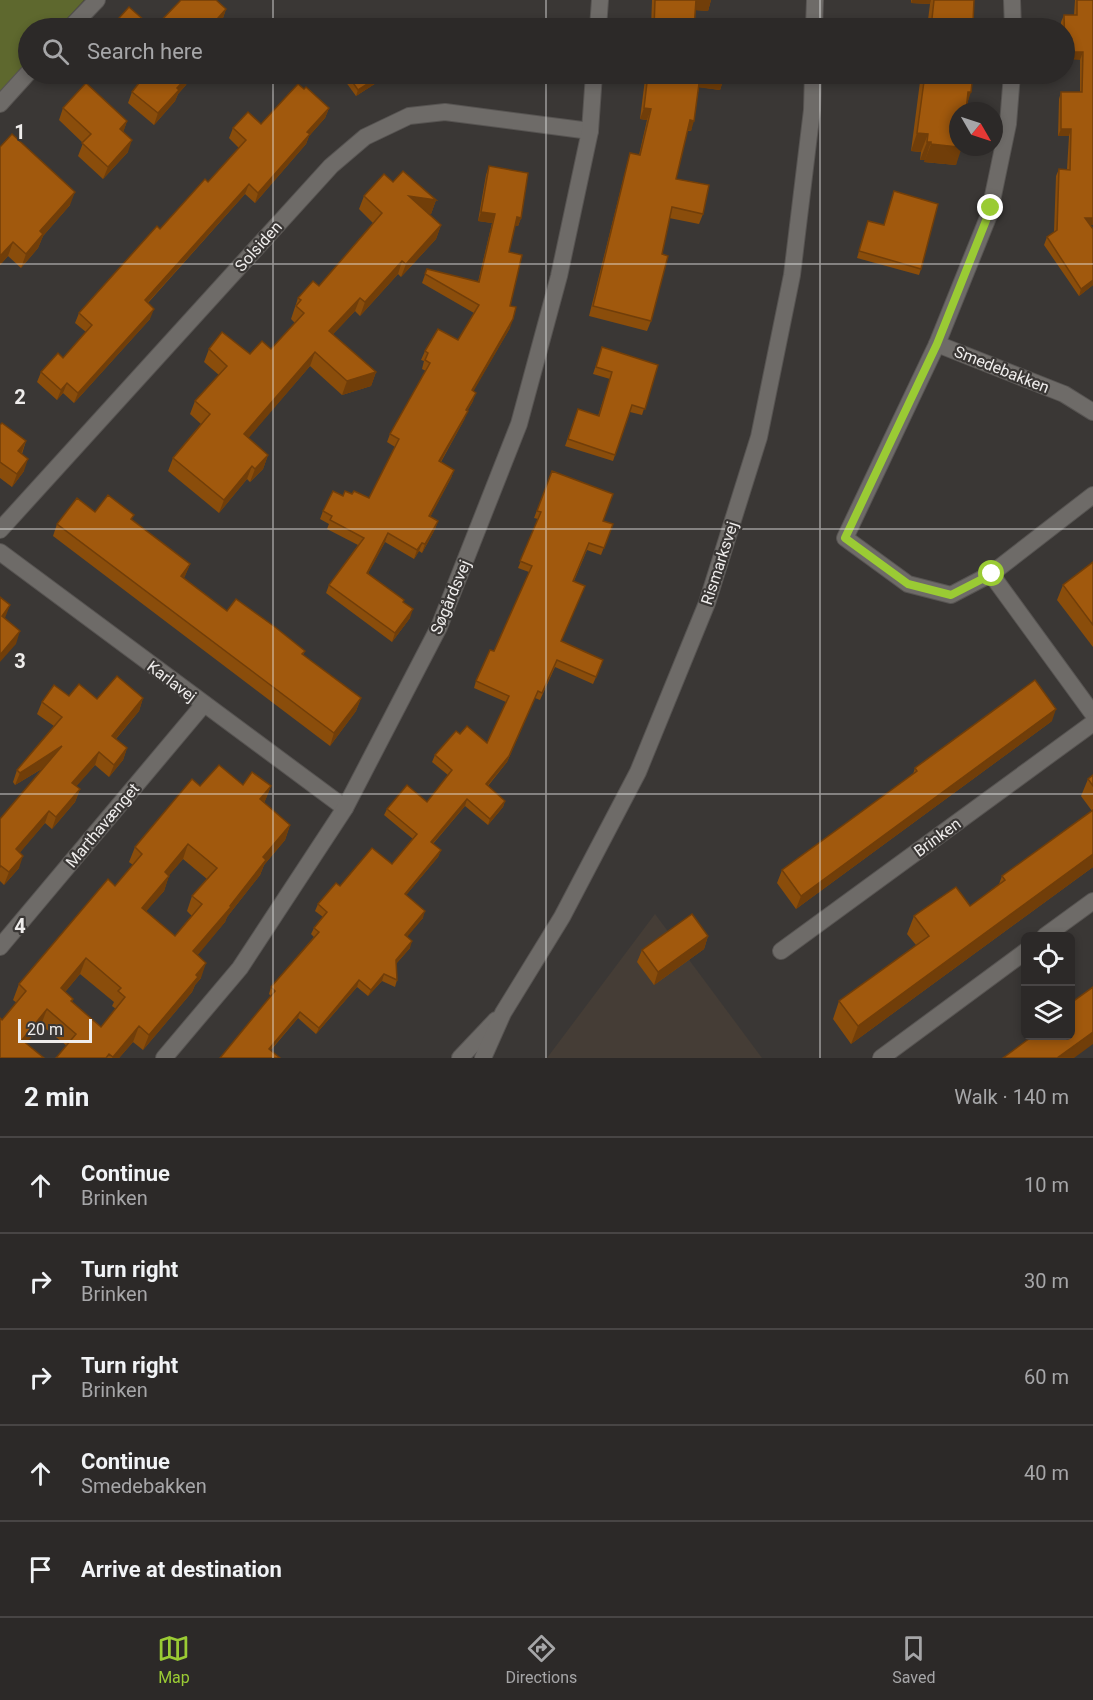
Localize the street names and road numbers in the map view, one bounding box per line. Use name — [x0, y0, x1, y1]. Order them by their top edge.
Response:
street label: Solsiden — [231, 217, 286, 275]
street label: Smedebakken — [952, 342, 1052, 397]
street label: Rismarksvej — [697, 519, 742, 607]
street label: Søgårdsvej — [426, 557, 475, 637]
street label: Karlavej — [143, 657, 200, 706]
street label: Marthavænget — [62, 779, 143, 871]
street label: Brinken — [910, 814, 964, 861]

